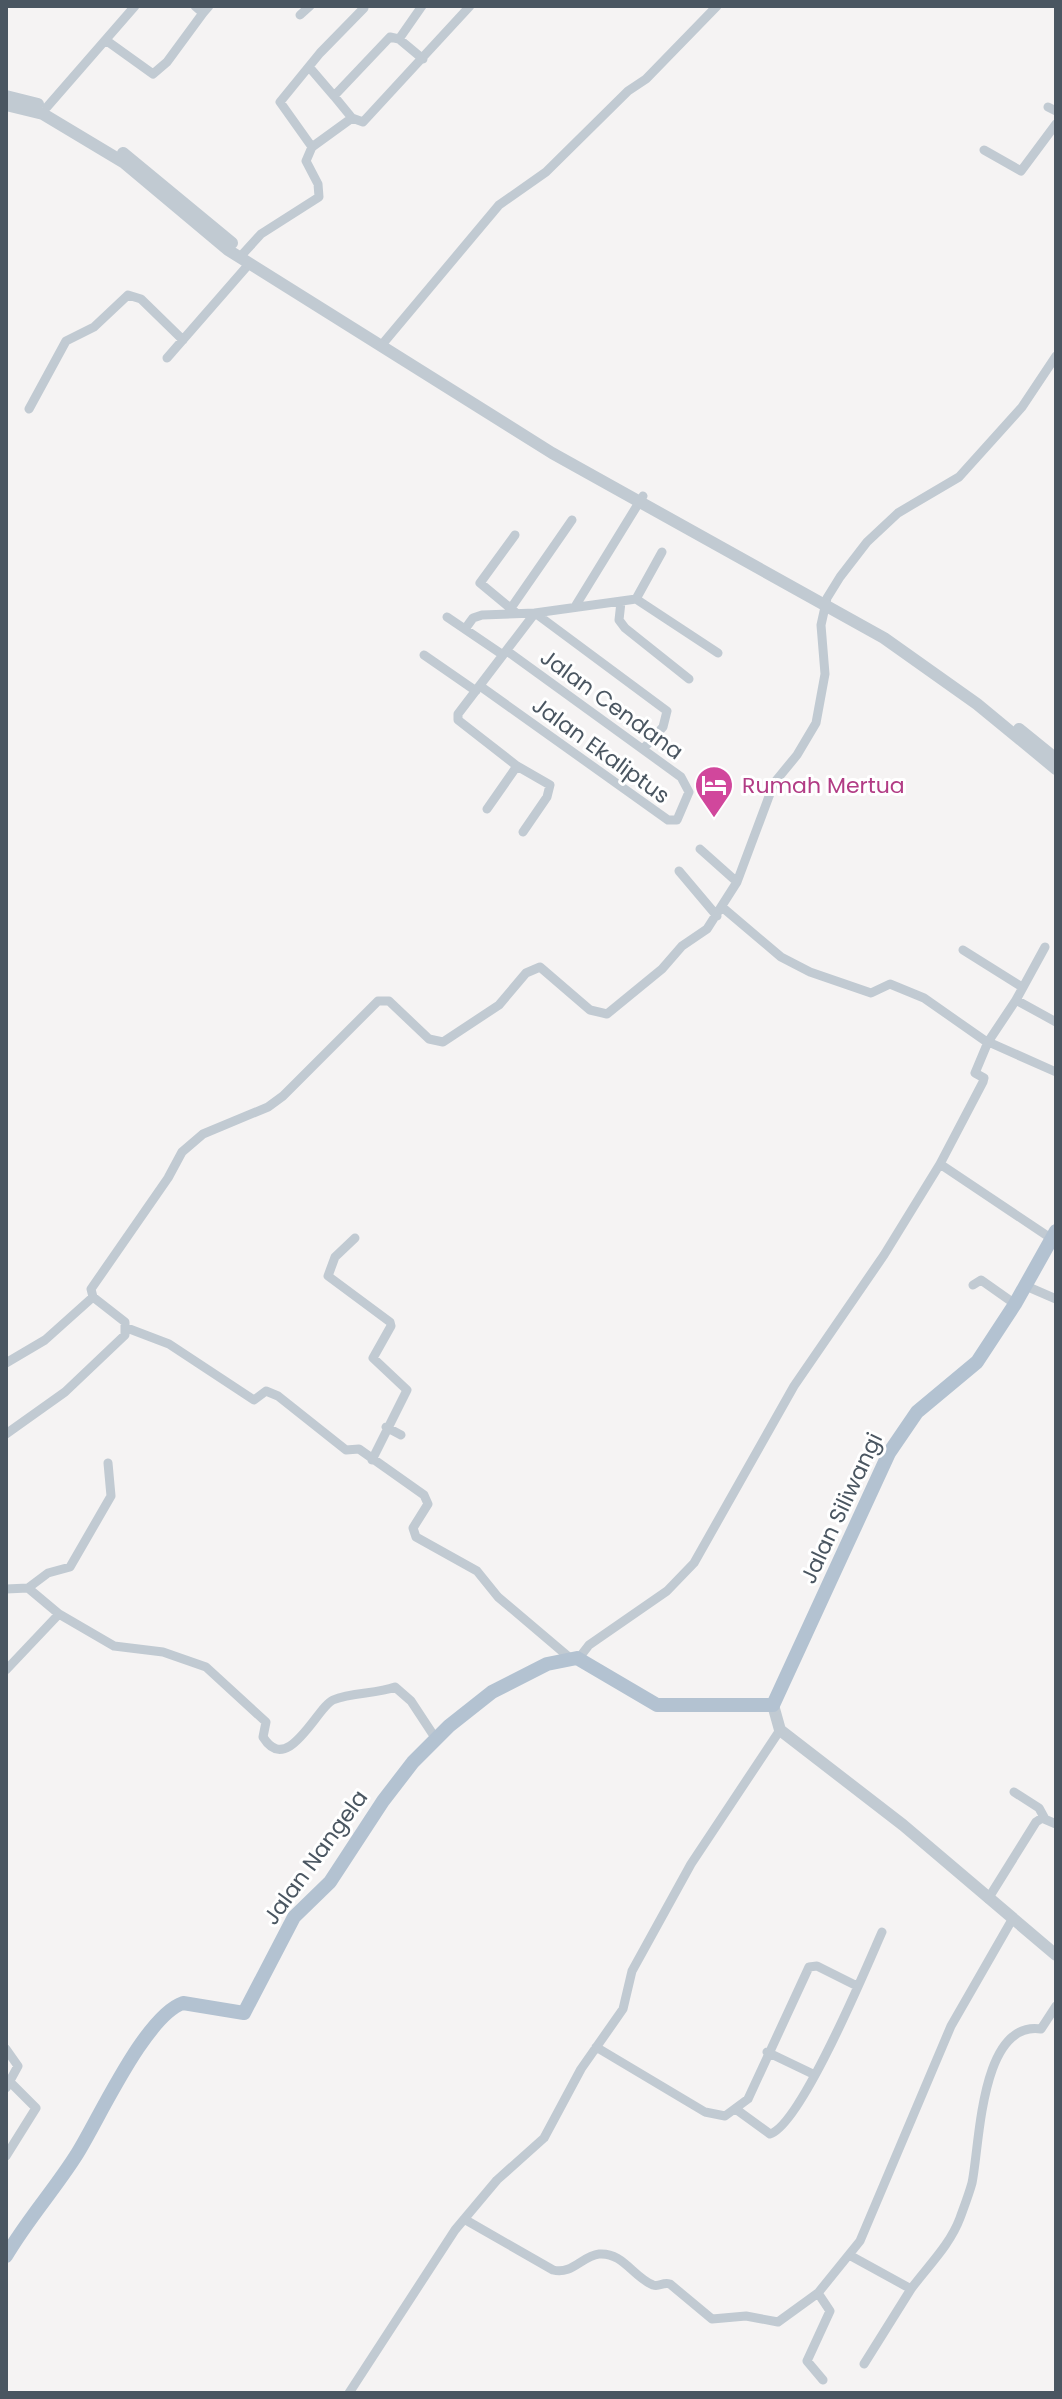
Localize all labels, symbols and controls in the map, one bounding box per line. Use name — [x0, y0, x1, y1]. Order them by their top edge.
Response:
street label: Jalan Cendana — [534, 642, 690, 767]
street label: Jalan Ekaliptus — [525, 690, 676, 811]
hotel icon: Rumah Mertua — [693, 764, 735, 819]
place label: Rumah Mertua — [742, 770, 905, 801]
street label: Jalan Siliwangi — [793, 1428, 890, 1589]
street label: Jalan Nangela — [256, 1783, 375, 1931]

